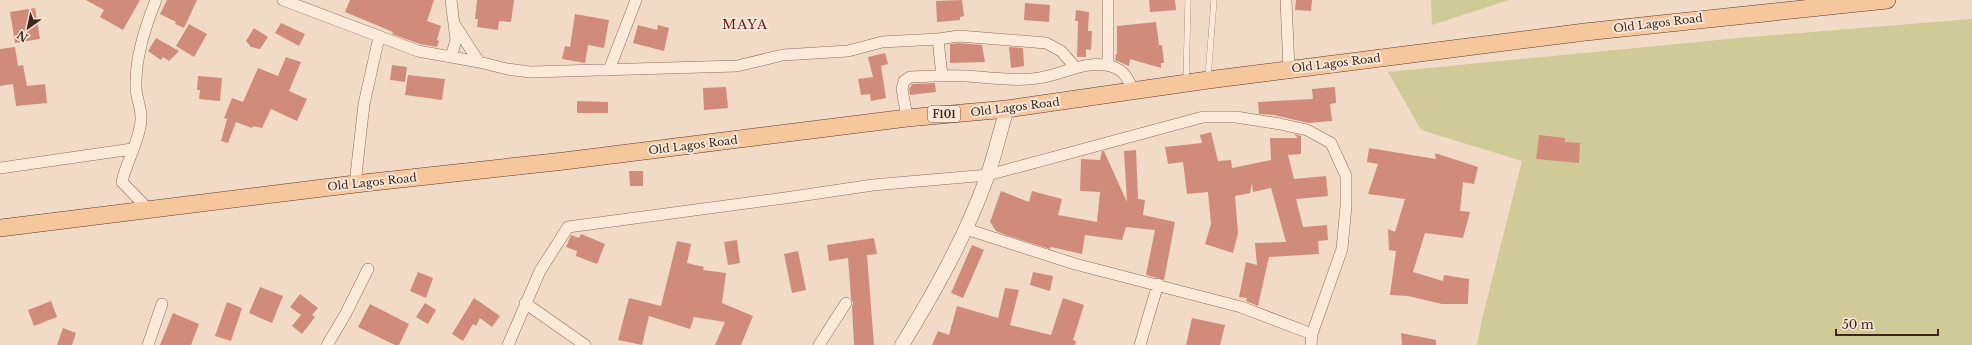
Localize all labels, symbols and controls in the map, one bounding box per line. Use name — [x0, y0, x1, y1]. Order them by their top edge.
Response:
north arrow — [8, 8, 48, 48]
street label: Old Lagos Road — [1613, 11, 1704, 35]
district label: MAYA — [722, 16, 768, 33]
text: N — [14, 27, 31, 45]
street label: Old Lagos Road — [1291, 51, 1382, 75]
street label: Old Lagos Road — [970, 95, 1061, 119]
road number: F101 — [928, 106, 960, 122]
street label: Old Lagos Road — [648, 133, 739, 157]
street label: Old Lagos Road — [327, 170, 418, 194]
scale bar — [1836, 311, 1938, 337]
text: 50 m — [1842, 317, 1874, 332]

